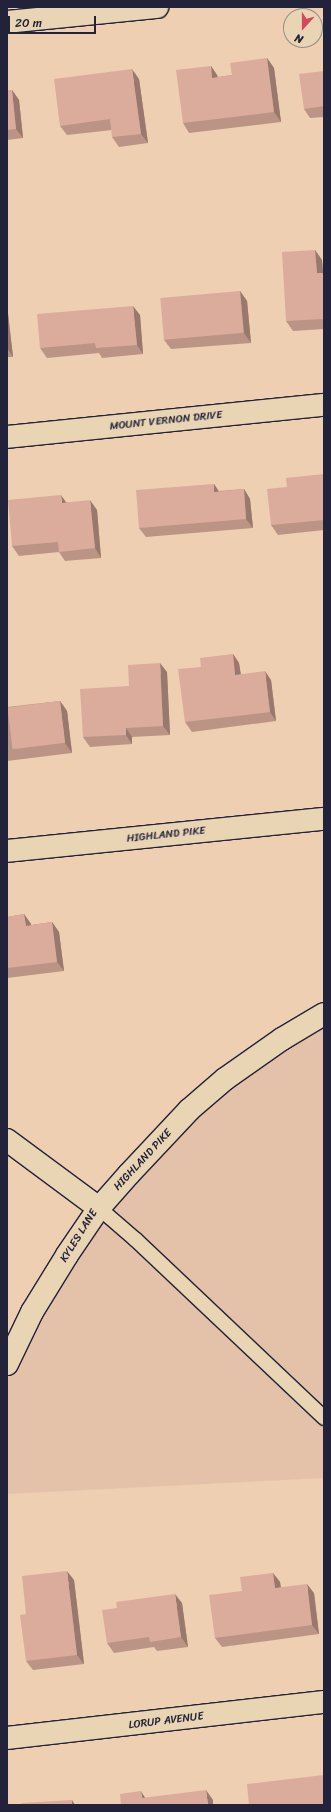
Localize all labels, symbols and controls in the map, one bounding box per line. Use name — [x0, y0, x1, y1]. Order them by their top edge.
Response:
scale bar — [10, 8, 98, 34]
north arrow — [283, 8, 323, 48]
text: 20 m — [15, 12, 42, 34]
text: N — [292, 29, 306, 49]
street label: MOUNT VERNON DRIVE — [109, 409, 223, 433]
street label: HIGHLAND PIKE — [126, 824, 206, 846]
street label: HIGHLAND PIKE — [111, 1126, 175, 1194]
street label: KYLES LANE — [58, 1207, 100, 1265]
street label: LORUP AVENUE — [128, 1710, 204, 1732]

